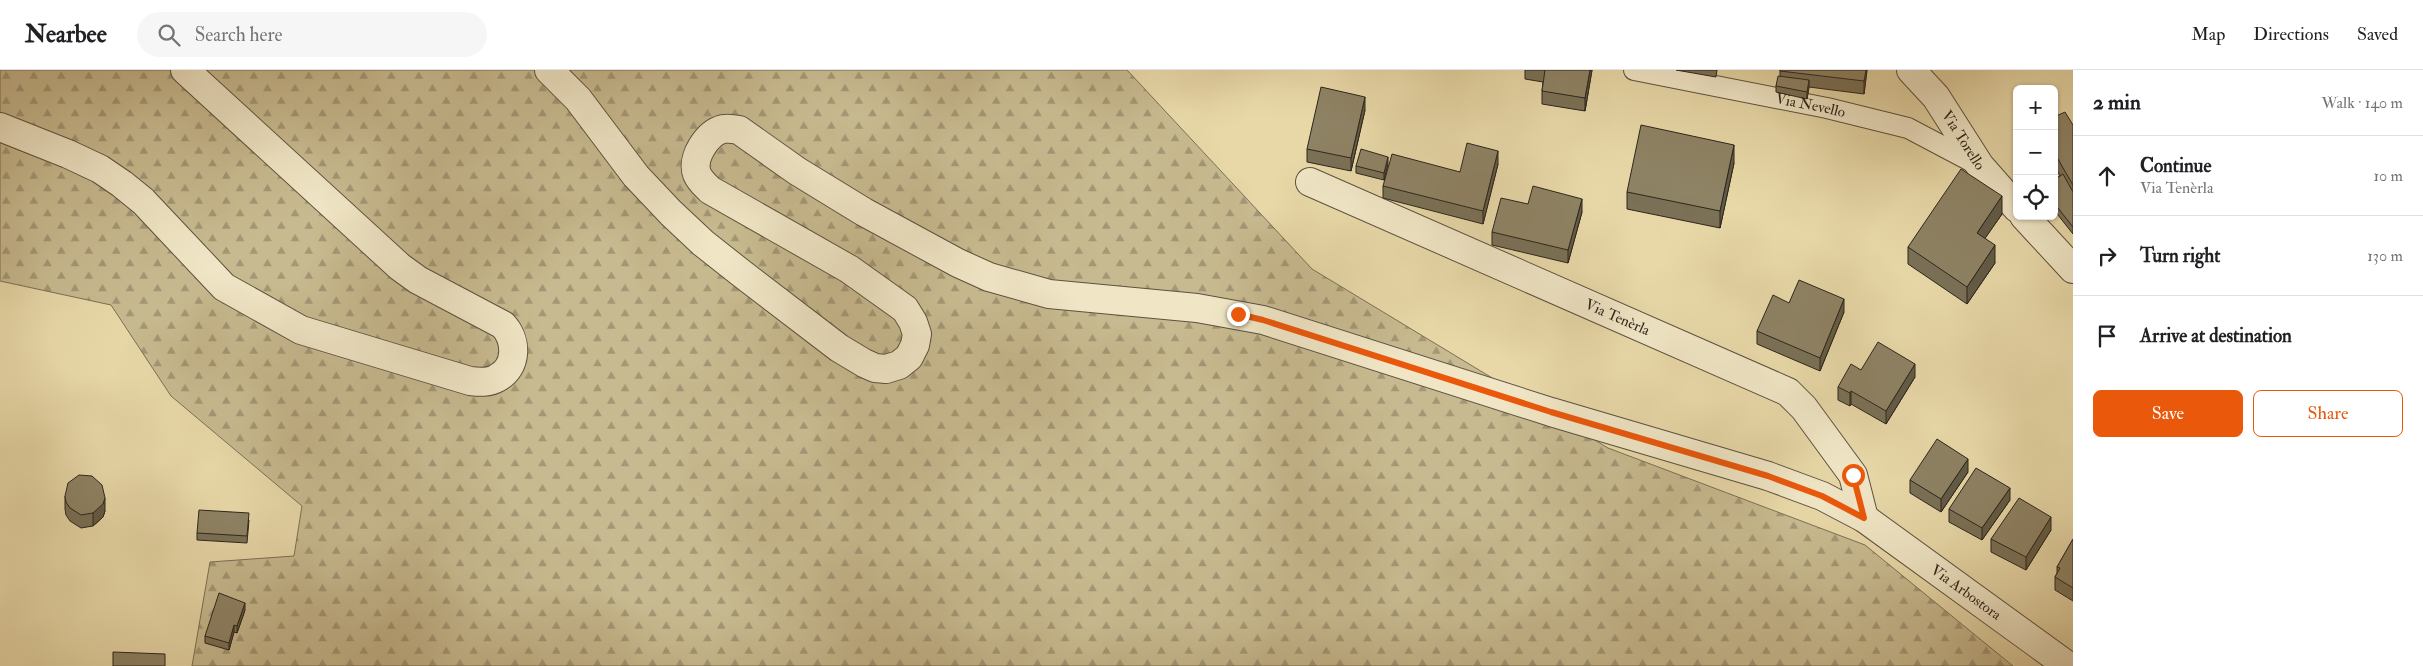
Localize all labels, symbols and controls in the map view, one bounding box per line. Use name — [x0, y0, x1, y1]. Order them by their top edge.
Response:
search box — [137, 12, 487, 57]
text: Nearbee — [25, 19, 107, 50]
icon: search — [155, 21, 183, 49]
text: Search here — [195, 23, 282, 47]
text: Map — [2192, 23, 2225, 46]
text: Directions — [2253, 23, 2329, 46]
text: Saved — [2357, 23, 2398, 46]
map controls — [2013, 85, 2058, 220]
button: + — [2013, 85, 2058, 130]
street label: Via Nevello — [1774, 89, 1847, 122]
text: 2 min — [2093, 89, 2141, 116]
text: Walk · 140 m — [2322, 93, 2403, 113]
street label: Via Torello — [1937, 107, 1989, 174]
button: − — [2013, 130, 2058, 175]
text: Continue — [2140, 154, 2211, 178]
icon: ahead — [2093, 162, 2121, 190]
text: 10 m — [2373, 166, 2403, 186]
button: locate — [2013, 175, 2058, 220]
text: Via Tenèrla — [2140, 178, 2214, 198]
icon: right — [2093, 242, 2121, 270]
text: Turn right — [2140, 244, 2220, 268]
text: 130 m — [2367, 246, 2403, 266]
street label: Via Tenèrla — [1582, 295, 1654, 341]
route end — [1227, 303, 1250, 326]
icon: arrive — [2093, 322, 2121, 350]
text: Arrive at destination — [2140, 324, 2292, 348]
button: Save — [2093, 390, 2243, 437]
button: Share — [2253, 390, 2403, 437]
route start — [1842, 464, 1865, 487]
street label: Via Arbostora — [1927, 561, 2006, 625]

